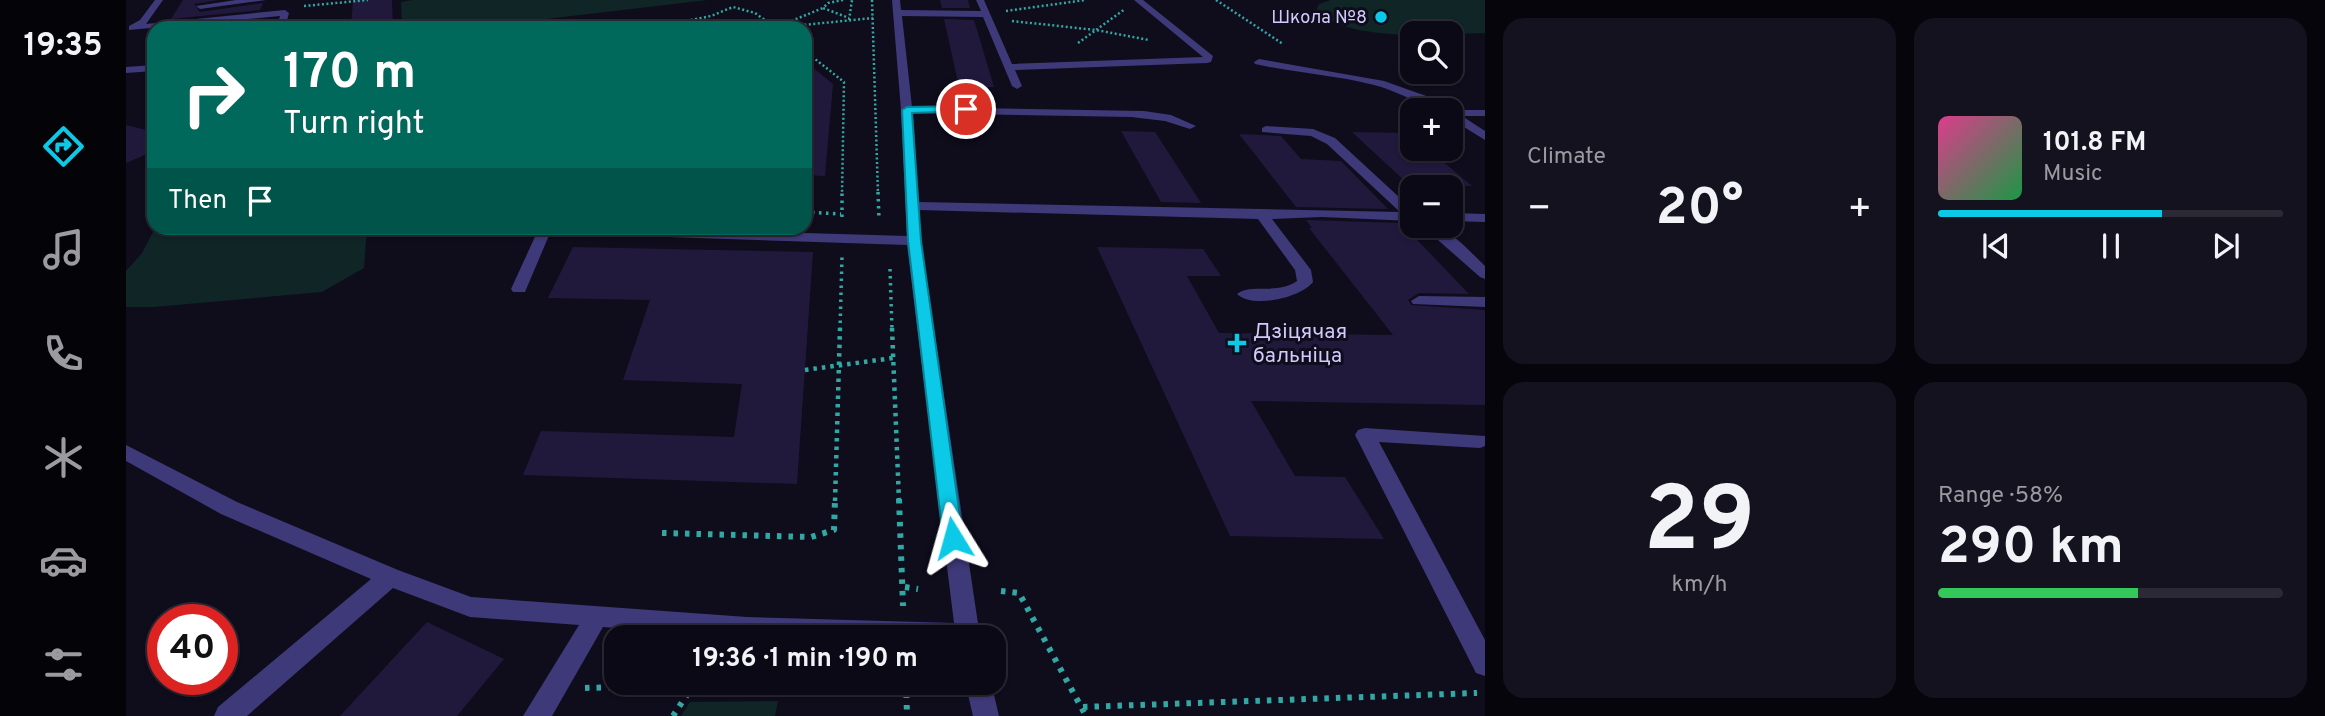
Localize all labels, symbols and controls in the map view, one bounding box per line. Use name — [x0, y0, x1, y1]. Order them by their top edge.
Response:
place label: Школа №8 — [1271, 7, 1367, 30]
marker: Школа №8 — [1373, 9, 1389, 25]
map controls — [1400, 21, 1463, 238]
button: search — [1400, 21, 1463, 84]
text: 19:35 — [24, 27, 102, 67]
text: 170 m — [283, 44, 416, 106]
icon: right — [168, 49, 259, 140]
pin — [936, 79, 996, 139]
icon: arrive — [947, 90, 985, 128]
button: + — [1400, 98, 1463, 161]
text: Turn right — [283, 105, 425, 145]
icon: directions — [39, 122, 88, 171]
text: 101.8 FM — [2043, 127, 2146, 160]
text: Climate — [1527, 143, 1606, 172]
text: Music — [2043, 160, 2103, 189]
button: − — [1400, 175, 1463, 238]
text: 20° — [1656, 177, 1743, 243]
icon: arrive — [241, 182, 279, 220]
text: Then — [168, 185, 227, 218]
text: − — [1527, 186, 1552, 235]
text: + — [1847, 186, 1872, 235]
icon: music — [39, 225, 88, 274]
icon: previous — [1977, 227, 2015, 265]
icon: pause — [2092, 227, 2130, 265]
icon: next — [2207, 227, 2245, 265]
place label: Дзіцячая бальніца — [1253, 319, 1347, 370]
icon: phone — [39, 329, 88, 378]
marker: Дзіцячая бальніца — [1227, 333, 1247, 353]
icon: climate — [39, 433, 88, 482]
text: 29 — [1644, 468, 1755, 583]
text: Range · 58% — [1938, 482, 2063, 511]
position arrow — [916, 501, 990, 575]
text: 290 km — [1938, 516, 2124, 582]
icon: car — [39, 536, 88, 585]
text: km/h — [1672, 571, 1727, 600]
speed limit sign: 40 — [147, 604, 238, 695]
icon: filters — [39, 640, 88, 689]
text: 19:36 · 1 min · 190 m — [692, 643, 918, 676]

